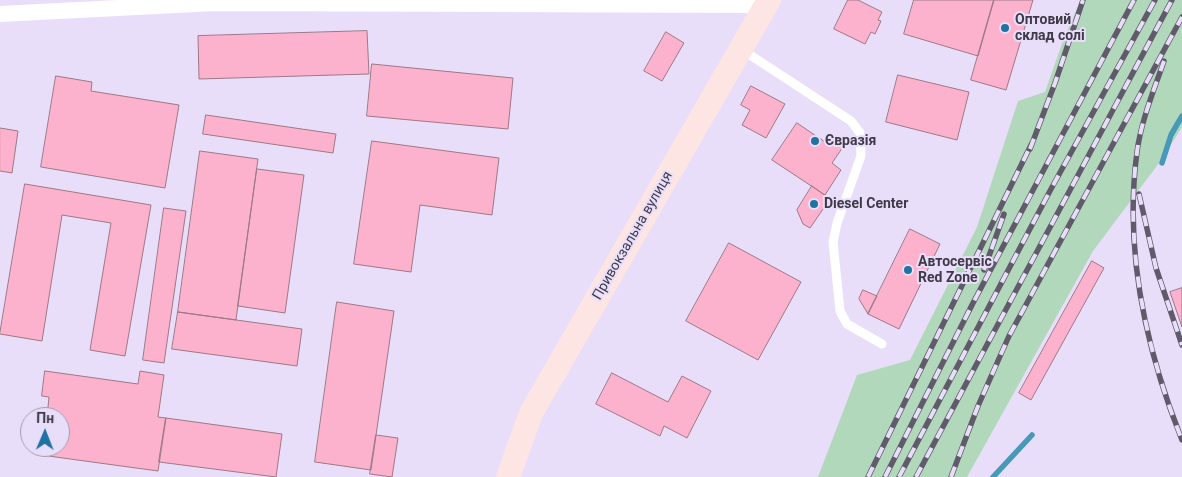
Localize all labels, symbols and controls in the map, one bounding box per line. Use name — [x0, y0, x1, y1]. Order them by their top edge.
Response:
place label: Оптовий склад солі — [1015, 12, 1085, 44]
marker: Оптовий склад солі — [999, 22, 1011, 34]
place label: Євразія — [825, 133, 876, 149]
marker: Євразія — [809, 135, 821, 147]
street label: Привокзальна вулиця — [589, 169, 677, 303]
place label: Diesel Center — [824, 196, 908, 212]
marker: Diesel Center — [808, 198, 820, 210]
place label: Автосервіс Red Zone — [918, 254, 992, 286]
marker: Автосервіс Red Zone — [902, 264, 914, 276]
north arrow — [20, 407, 70, 457]
text: Пн — [36, 410, 54, 426]

